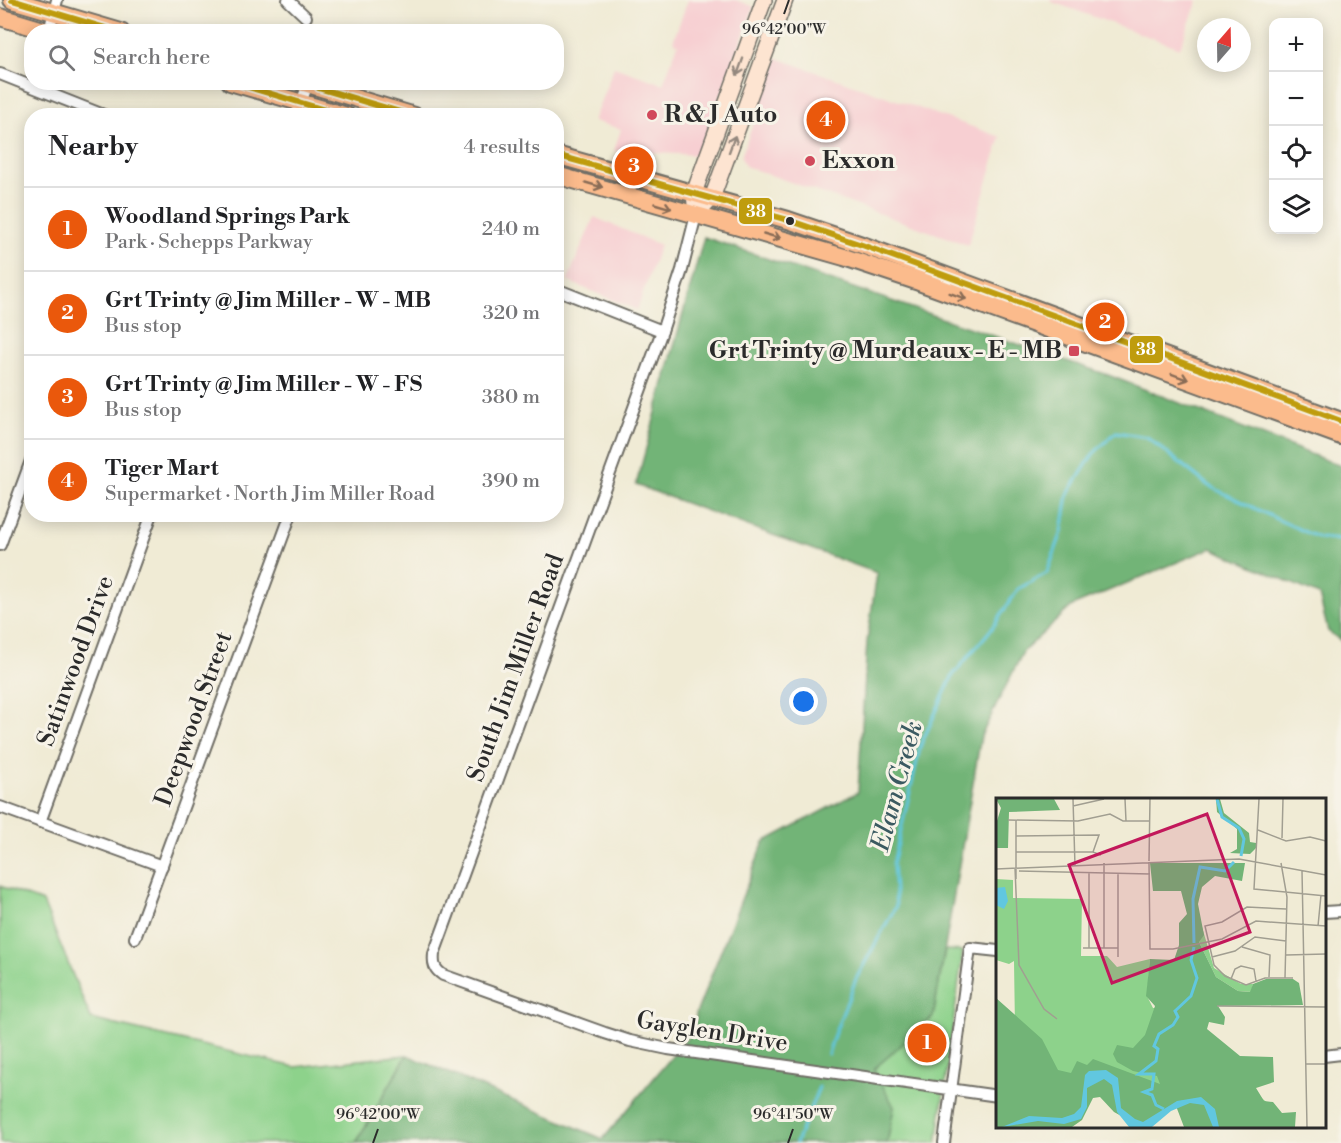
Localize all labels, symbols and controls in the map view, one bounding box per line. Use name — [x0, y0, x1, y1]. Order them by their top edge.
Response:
north arrow — [1197, 18, 1251, 72]
map controls — [1269, 18, 1323, 234]
button: + — [1269, 18, 1323, 72]
text: 96°42'00"W — [742, 20, 826, 39]
search box — [24, 24, 564, 90]
icon: search — [45, 41, 78, 74]
text: Search here — [93, 44, 210, 71]
one-way arrow — [733, 57, 744, 76]
button: − — [1269, 72, 1323, 126]
pin: 4 — [806, 98, 846, 142]
place label: R & J Auto — [664, 100, 777, 130]
marker: R & J Auto — [645, 108, 659, 122]
button: locate — [1269, 126, 1323, 180]
text: Nearby — [48, 131, 138, 163]
text: 4 results — [463, 135, 540, 160]
one-way arrow — [728, 135, 739, 153]
pin: 3 — [614, 144, 654, 188]
place label: Exxon — [822, 146, 895, 176]
marker: Exxon — [803, 154, 817, 168]
one-way arrow — [584, 180, 603, 191]
button: layers — [1269, 180, 1323, 234]
line badge: 38 — [738, 197, 773, 225]
one-way arrow — [653, 200, 672, 212]
text: 38 — [746, 202, 766, 222]
text: Woodland Springs Park — [105, 203, 350, 230]
unlabelled marker — [784, 215, 796, 227]
text: 1 — [63, 217, 72, 242]
text: 240 m — [482, 217, 540, 242]
text: Park · Schepps Parkway — [105, 230, 313, 255]
one-way arrow — [762, 231, 781, 242]
text: Grt Trinty @ Jim Miller - W - MB — [105, 287, 431, 314]
one-way arrow — [948, 291, 967, 302]
pin: 2 — [1086, 300, 1124, 344]
text: 2 — [61, 301, 74, 326]
text: 320 m — [483, 301, 540, 326]
text: Bus stop — [105, 314, 182, 339]
line badge: 38 — [1129, 335, 1164, 364]
place label: Grt Trinty @ Murdeaux - E - MB — [709, 336, 1062, 366]
text: 38 — [1136, 340, 1156, 360]
marker: Grt Trinty @ Murdeaux - E - MB — [1067, 344, 1081, 358]
text: Grt Trinty @ Jim Miller - W - FS — [105, 371, 422, 398]
one-way arrow — [1170, 373, 1189, 384]
text: 3 — [61, 385, 74, 410]
text: 380 m — [482, 385, 540, 410]
text: Bus stop — [105, 398, 182, 423]
text: Tiger Mart — [105, 455, 219, 482]
text: 4 — [61, 469, 74, 494]
text: 390 m — [482, 469, 540, 494]
text: Supermarket · North Jim Miller Road — [105, 482, 435, 507]
street label: South Jim Miller Road — [461, 550, 571, 786]
street label: Satinwood Drive — [31, 571, 121, 751]
street label: Deepwood Street — [149, 627, 240, 810]
your location — [789, 687, 818, 716]
water label: Elam Creek — [864, 718, 930, 855]
inset map — [996, 798, 1326, 1128]
street label: Gayglen Drive — [634, 1005, 790, 1059]
pin: 1 — [908, 1020, 946, 1066]
text: 96°42'00"W — [336, 1105, 420, 1124]
text: 96°41'50"W — [753, 1105, 833, 1124]

